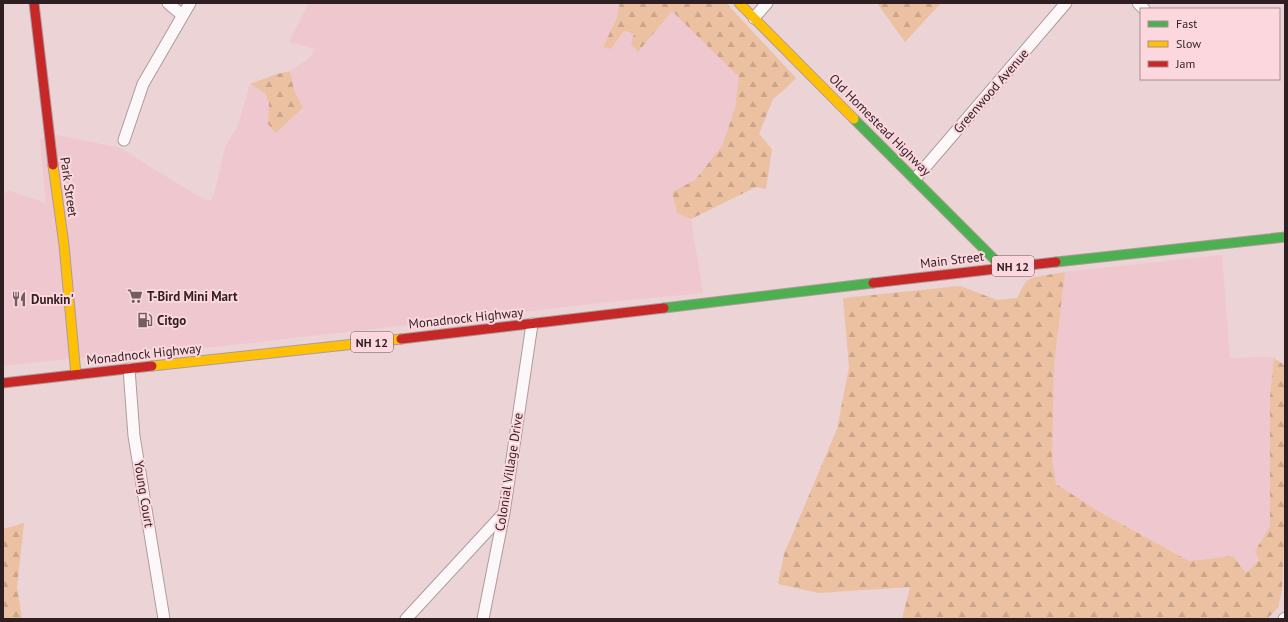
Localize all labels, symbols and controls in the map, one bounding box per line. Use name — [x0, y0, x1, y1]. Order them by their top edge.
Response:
legend — [1140, 8, 1280, 80]
text: Fast — [1176, 16, 1197, 31]
text: Slow — [1176, 36, 1201, 51]
street label: Greenwood Avenue — [950, 45, 1032, 137]
text: Jam — [1175, 56, 1195, 71]
street label: Old Homestead Highway — [825, 70, 935, 180]
street label: Park Street — [56, 156, 82, 219]
street label: Main Street — [919, 248, 985, 272]
road number: NH 12 — [992, 256, 1034, 276]
supermarket icon: T-Bird Mini Mart — [126, 287, 144, 305]
place label: T-Bird Mini Mart — [147, 288, 238, 305]
restaurant icon: Dunkin' — [10, 290, 28, 308]
place label: Dunkin' — [31, 291, 74, 308]
street label: Monadnock Highway — [408, 304, 524, 332]
fuel station icon: Citgo — [136, 311, 154, 329]
place label: Citgo — [157, 312, 186, 329]
road number: NH 12 — [351, 332, 393, 352]
street label: Monadnock Highway — [86, 340, 202, 368]
street label: Colonial Village Drive — [491, 412, 527, 532]
street label: Young Court — [130, 459, 158, 529]

